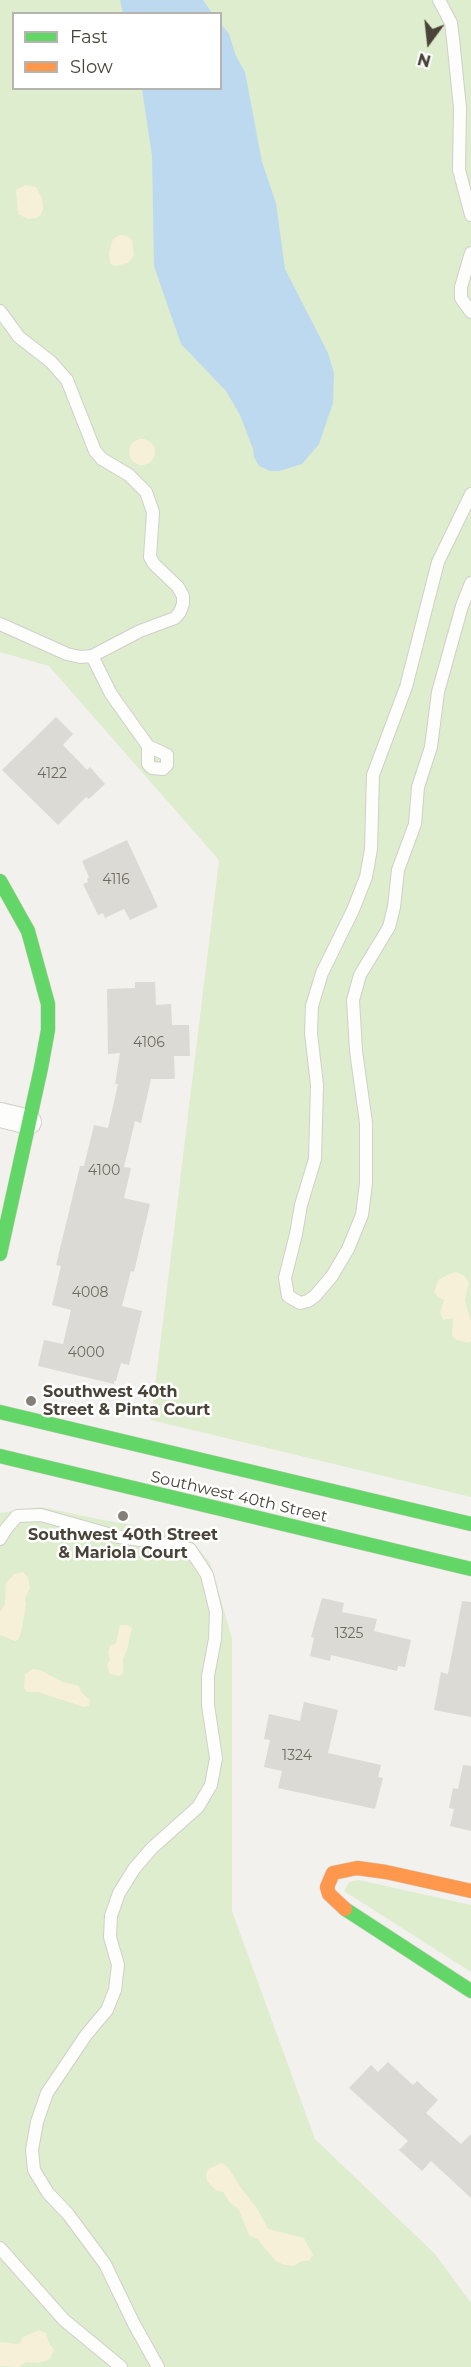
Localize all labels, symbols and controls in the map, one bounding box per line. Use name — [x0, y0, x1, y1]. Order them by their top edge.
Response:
legend — [12, 12, 222, 90]
north arrow — [399, 12, 459, 72]
text: Fast — [70, 26, 108, 48]
text: N — [416, 49, 433, 71]
text: Slow — [70, 56, 113, 78]
house number: 4122 — [37, 766, 67, 782]
house number: 4116 — [102, 872, 130, 888]
house number: 4106 — [133, 1035, 165, 1051]
house number: 4100 — [88, 1163, 120, 1179]
house number: 4008 — [72, 1285, 108, 1301]
house number: 4000 — [67, 1345, 105, 1361]
place label: Southwest 40th Street & Pinta Court — [43, 1382, 210, 1420]
marker: Southwest 40th Street & Pinta Court — [24, 1394, 38, 1408]
street label: Southwest 40th Street — [149, 1467, 329, 1527]
marker: Southwest 40th Street & Mariola Court — [116, 1509, 130, 1523]
place label: Southwest 40th Street & Mariola Court — [28, 1525, 218, 1563]
house number: 1325 — [335, 1626, 363, 1642]
house number: 1324 — [282, 1748, 312, 1764]

